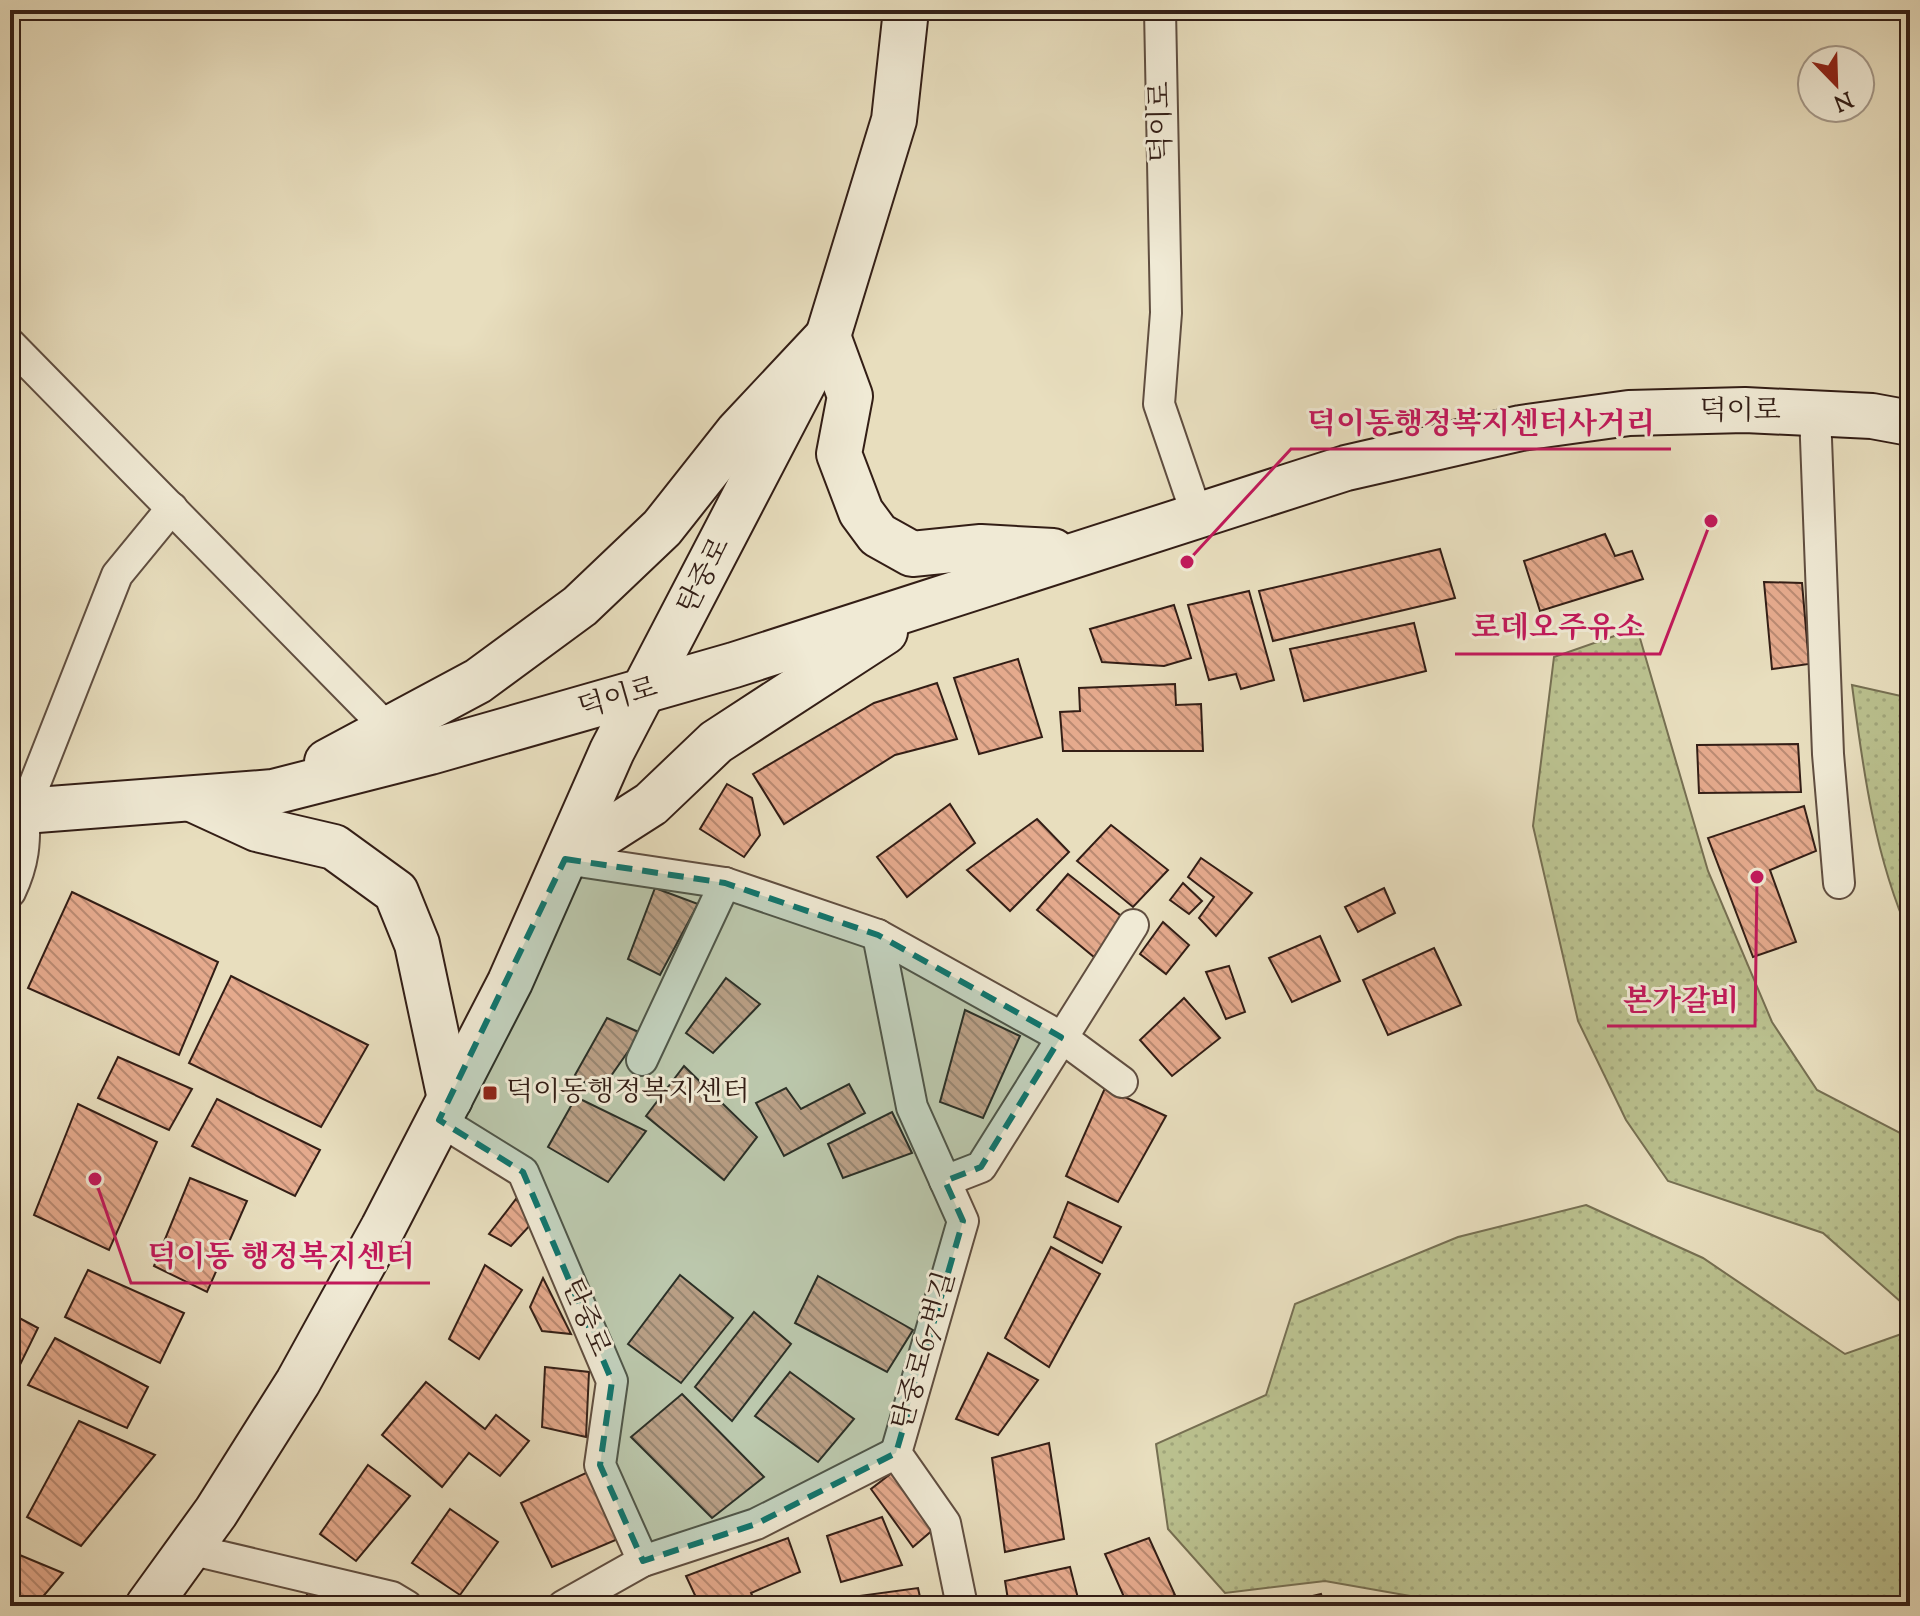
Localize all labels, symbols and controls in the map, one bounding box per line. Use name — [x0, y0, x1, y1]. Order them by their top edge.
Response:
north arrow — [1796, 44, 1876, 124]
street label: 덕이로 — [1141, 81, 1183, 163]
text: N — [1828, 81, 1857, 118]
street label: 덕이로 — [1699, 392, 1781, 432]
callout: 덕이동행정복지센터사거리 — [1291, 395, 1671, 449]
text: 덕이동행정복지센터사거리 — [1307, 404, 1655, 447]
street label: 탄중로 — [669, 531, 741, 621]
callout: 로데오주유소 — [1455, 600, 1660, 654]
text: 로데오주유소 — [1471, 608, 1645, 651]
street label: 덕이로 — [573, 669, 663, 729]
callout: 본가갈비 — [1607, 972, 1755, 1026]
text: 본가갈비 — [1623, 981, 1739, 1024]
place label: 덕이동행정복지센터 — [506, 1073, 749, 1113]
marker: 덕이동행정복지센터 — [481, 1084, 499, 1102]
callout: 덕이동 행정복지센터 — [131, 1229, 430, 1283]
text: 덕이동 행정복지센터 — [147, 1237, 415, 1280]
street label: 탄중로67번길 — [883, 1267, 967, 1435]
street label: 탄중로 — [551, 1273, 619, 1363]

